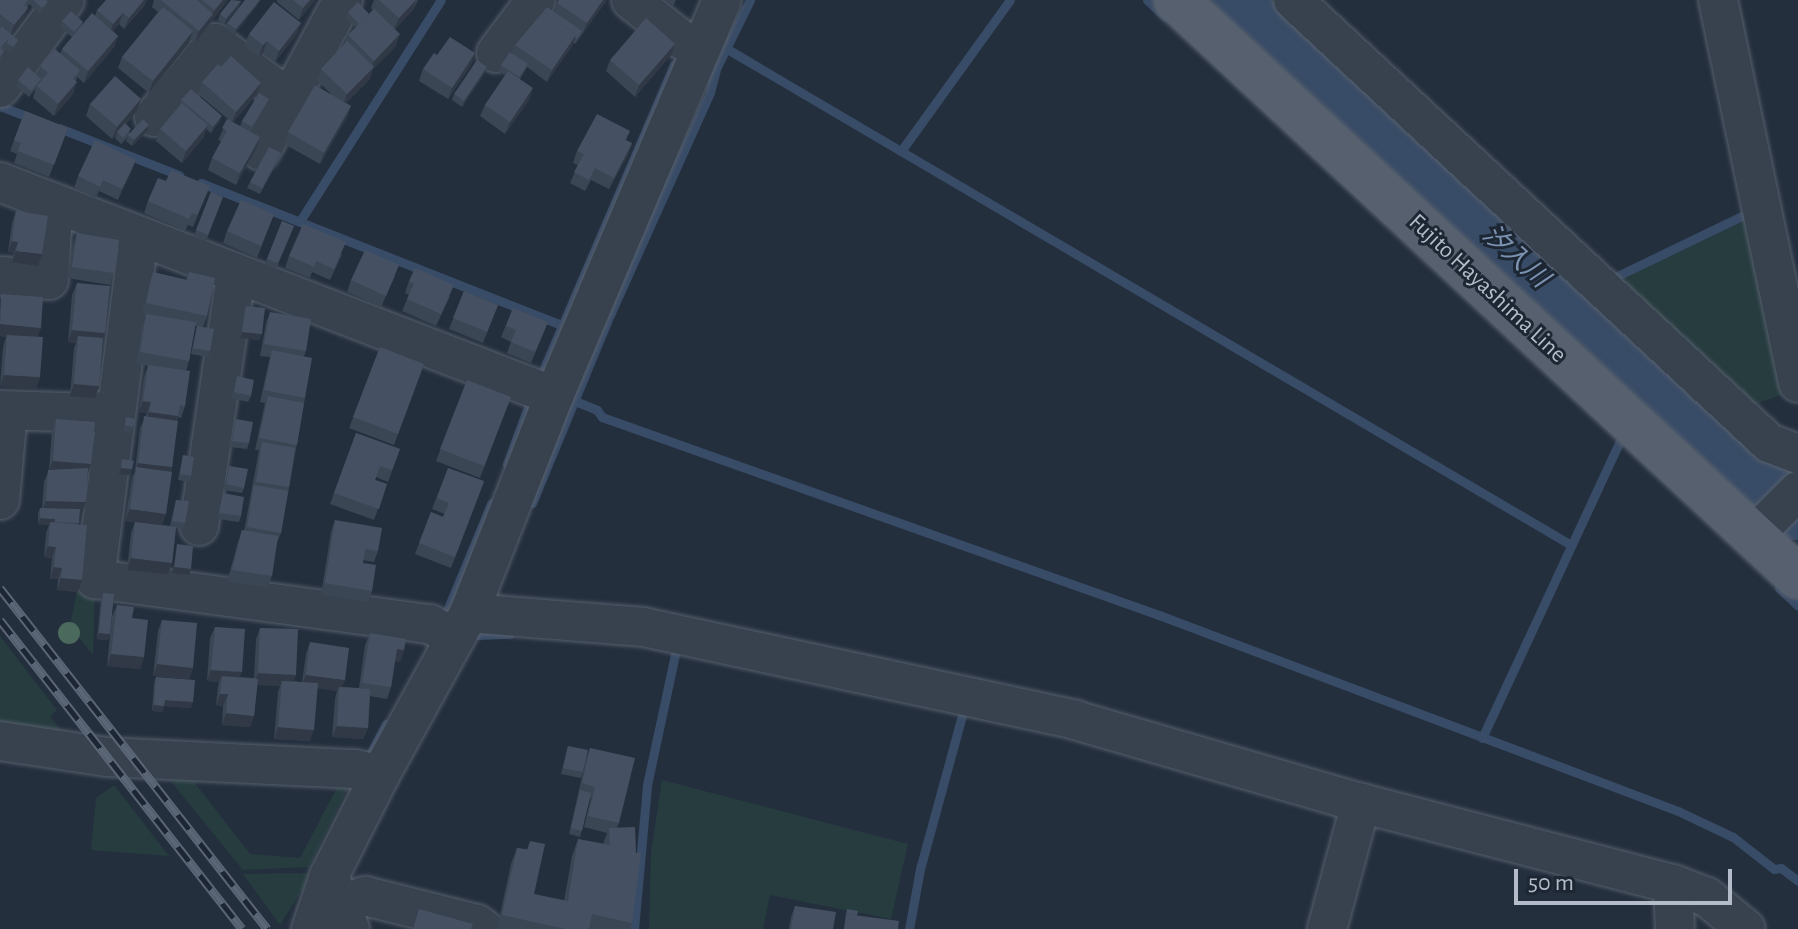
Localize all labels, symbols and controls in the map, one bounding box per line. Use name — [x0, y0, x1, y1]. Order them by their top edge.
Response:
street label: Fujito Hayashima Line — [1402, 209, 1572, 369]
water label: 汐入川 — [1476, 219, 1554, 295]
scale bar — [1518, 853, 1736, 903]
text: 50 m — [1528, 871, 1574, 895]

